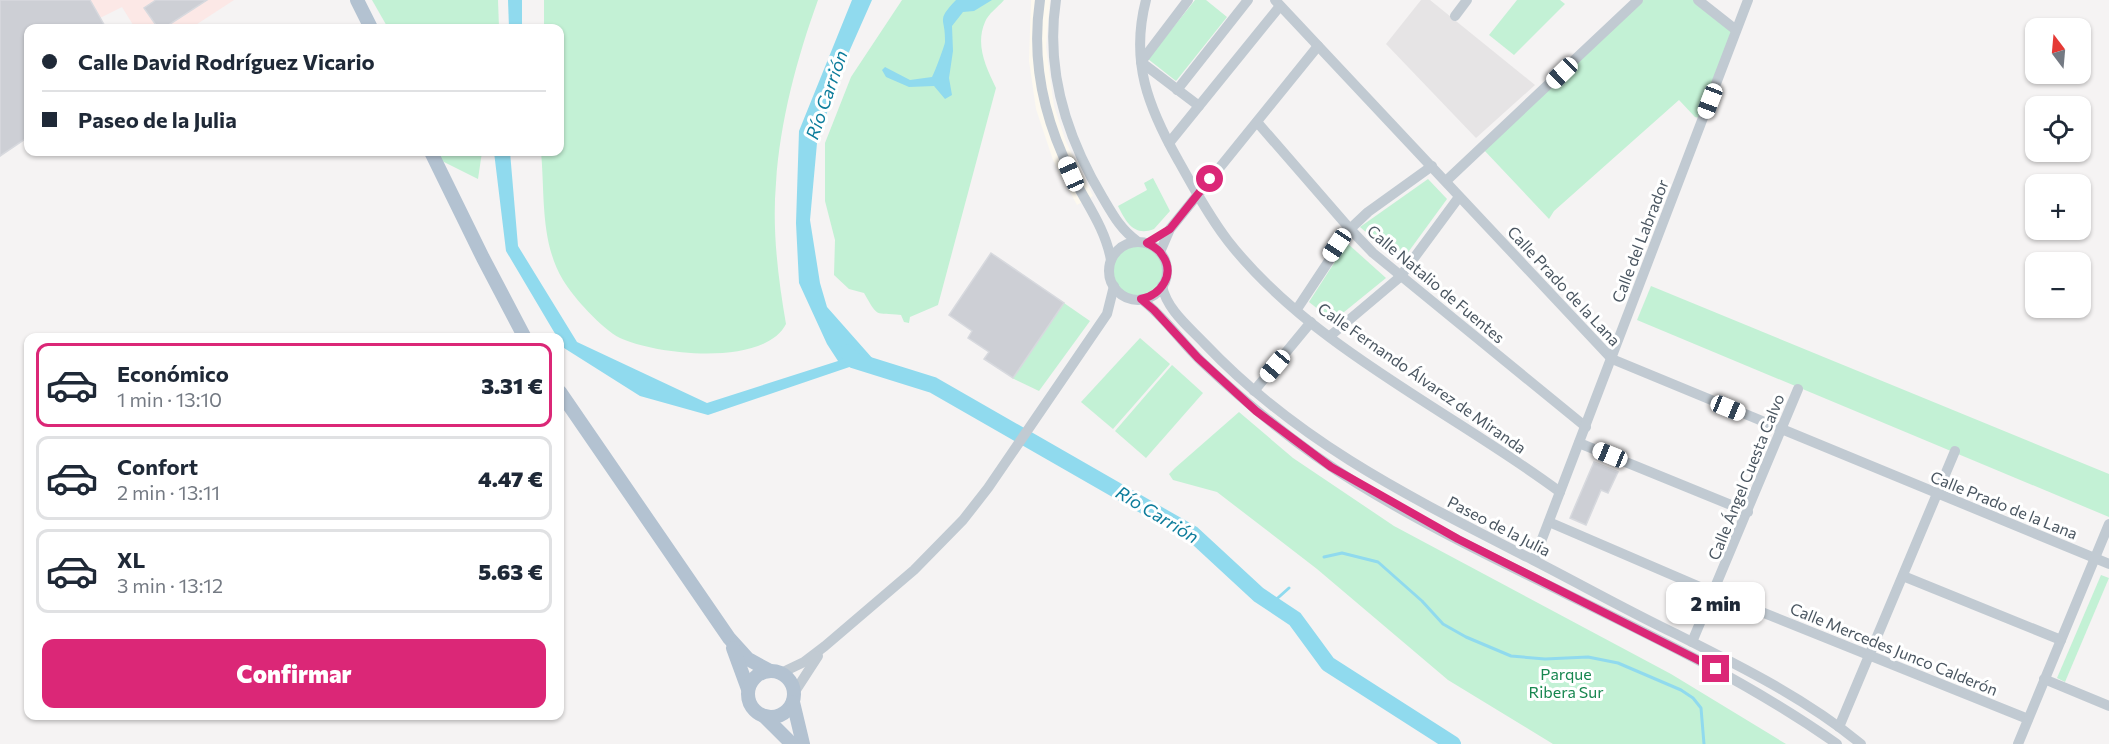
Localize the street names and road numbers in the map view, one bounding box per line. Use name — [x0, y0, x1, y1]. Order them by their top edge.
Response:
street label: Calle del Labrador — [1607, 176, 1672, 305]
street label: Calle Natalio de Fuentes — [1364, 221, 1509, 347]
street label: Calle Prado de la Lana — [1504, 222, 1625, 349]
street label: Calle Fernando Álvarez de Miranda — [1315, 298, 1530, 457]
street label: Calle Ángel Cuesta Calvo — [1703, 391, 1788, 563]
street label: Calle Prado de la Lana — [1928, 466, 2080, 543]
street label: Paseo de la Julia — [1445, 491, 1554, 560]
street label: Calle Mercedes Junco Calderón — [1788, 598, 2001, 699]

